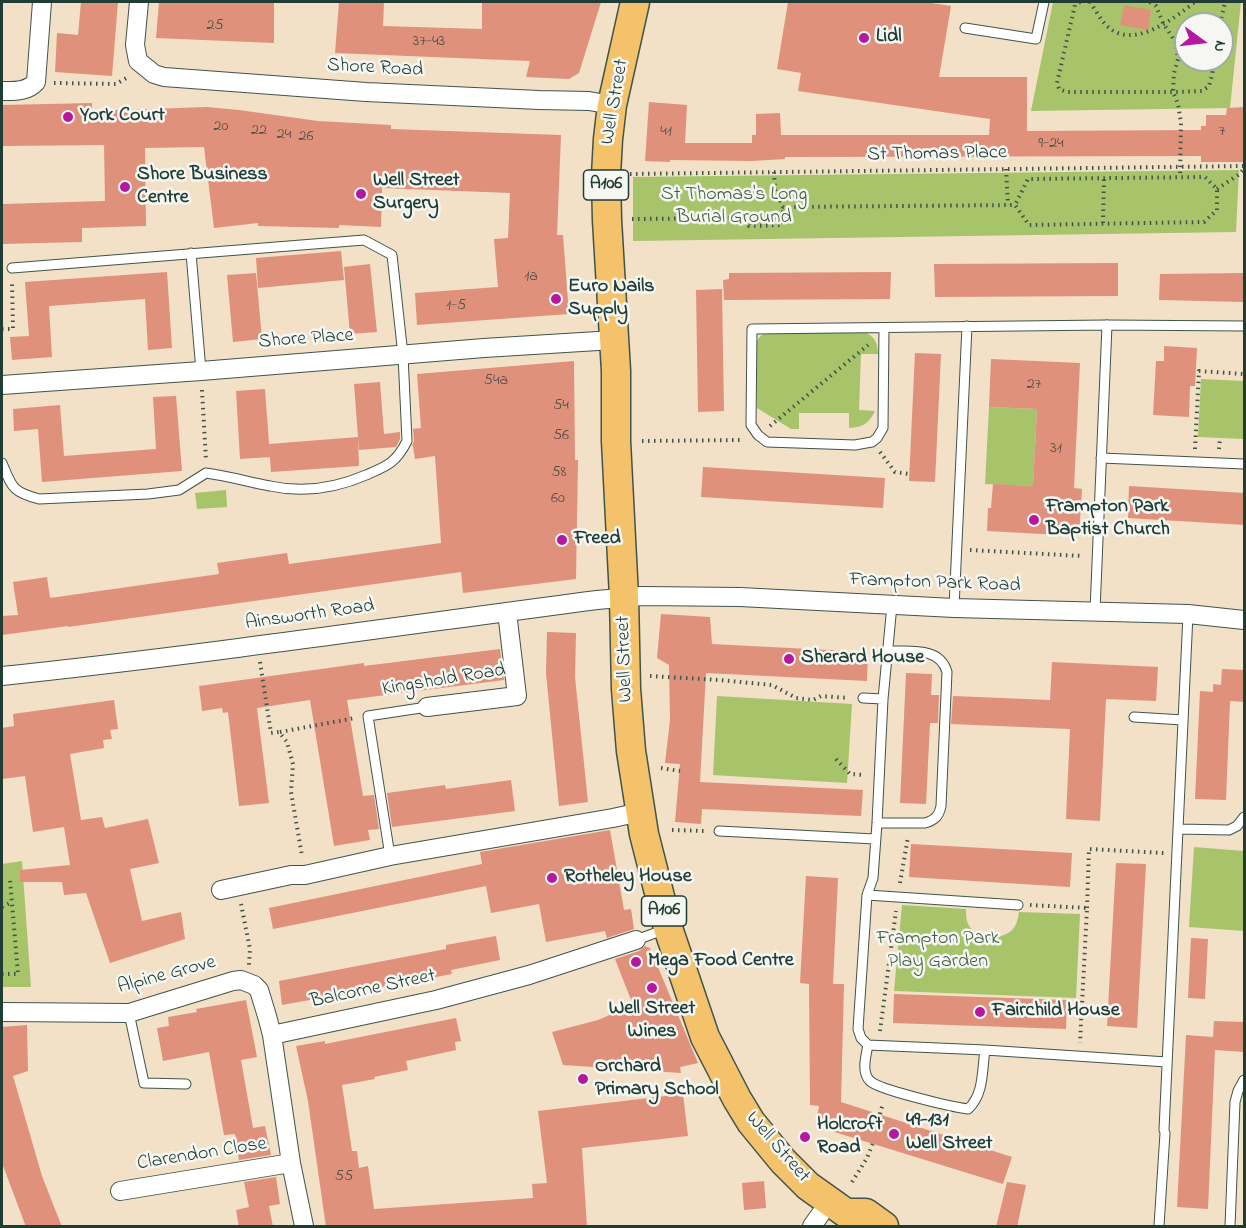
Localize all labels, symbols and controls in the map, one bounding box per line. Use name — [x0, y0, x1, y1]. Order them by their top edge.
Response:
north arrow — [1174, 12, 1234, 72]
house number: 25 — [206, 16, 224, 36]
place label: Lidl — [876, 26, 902, 50]
marker: Lidl — [857, 31, 871, 45]
house number: 37-43 — [413, 32, 445, 52]
text: N — [1206, 38, 1232, 54]
street label: Shore Road — [326, 54, 424, 84]
street label: Well Street — [597, 57, 635, 147]
place label: York Court — [80, 105, 165, 129]
marker: York Court — [61, 110, 75, 124]
house number: 20 — [214, 117, 228, 137]
house number: 22 — [251, 121, 267, 141]
house number: 41 — [660, 122, 672, 142]
house number: 7 — [1219, 122, 1225, 142]
house number: 24 — [277, 125, 291, 145]
house number: 26 — [299, 127, 313, 147]
house number: 9-24 — [1038, 134, 1064, 154]
street label: St Thomas Place — [867, 142, 1007, 168]
place label: Shore Business Centre — [137, 164, 268, 211]
place label: Well Street Surgery — [373, 170, 460, 217]
road number: A106 — [584, 170, 628, 200]
marker: Shore Business Centre — [118, 180, 132, 194]
park label: St Thomas's Long Burial Ground — [661, 184, 807, 231]
marker: Well Street Surgery — [354, 187, 368, 201]
house number: 1a — [524, 267, 538, 287]
place label: Euro Nails Supply — [568, 276, 655, 323]
marker: Euro Nails Supply — [549, 292, 563, 306]
house number: 1-5 — [446, 296, 466, 316]
street label: Shore Place — [258, 325, 354, 355]
house number: 54a — [484, 371, 508, 391]
house number: 27 — [1027, 375, 1041, 395]
house number: 54 — [553, 396, 569, 416]
house number: 56 — [553, 426, 569, 446]
house number: 31 — [1050, 439, 1062, 459]
house number: 58 — [551, 463, 567, 483]
house number: 60 — [551, 489, 565, 509]
place label: Frampton Park Baptist Church — [1046, 496, 1170, 543]
marker: Frampton Park Baptist Church — [1027, 513, 1041, 527]
place label: Freed — [574, 528, 621, 552]
marker: Freed — [555, 533, 569, 547]
street label: Frampton Park Road — [849, 569, 1021, 599]
street label: Ainsworth Road — [244, 595, 376, 637]
street label: Well Street — [612, 615, 640, 703]
place label: Sherard House — [801, 647, 924, 671]
marker: Sherard House — [782, 652, 796, 666]
street label: Kingshold Road — [381, 659, 507, 703]
place label: Rotheley House — [564, 866, 692, 890]
marker: Rotheley House — [545, 871, 559, 885]
road number: A106 — [642, 896, 686, 926]
park label: Frampton Park Play Garden — [877, 928, 999, 975]
place label: Mega Food Centre — [648, 950, 794, 974]
street label: Alpine Grove — [115, 951, 219, 1001]
marker: Mega Food Centre — [629, 955, 643, 969]
street label: Balcorne Street — [308, 965, 438, 1015]
marker: Well Street Wines — [645, 981, 659, 995]
place label: Well Street Wines — [609, 998, 695, 1045]
place label: Fairchild House — [992, 1000, 1120, 1024]
marker: Fairchild House — [973, 1005, 987, 1019]
place label: Orchard Primary School — [595, 1056, 719, 1103]
marker: Orchard Primary School — [576, 1072, 590, 1086]
street label: Well Street — [740, 1107, 814, 1189]
place label: 49-131 Well Street — [906, 1110, 993, 1157]
place label: Holcroft Road — [817, 1114, 882, 1161]
marker: 49-131 Well Street — [887, 1127, 901, 1141]
marker: Holcroft Road — [798, 1130, 812, 1144]
street label: Clarendon Close — [136, 1133, 268, 1177]
house number: 55 — [335, 1167, 353, 1187]

